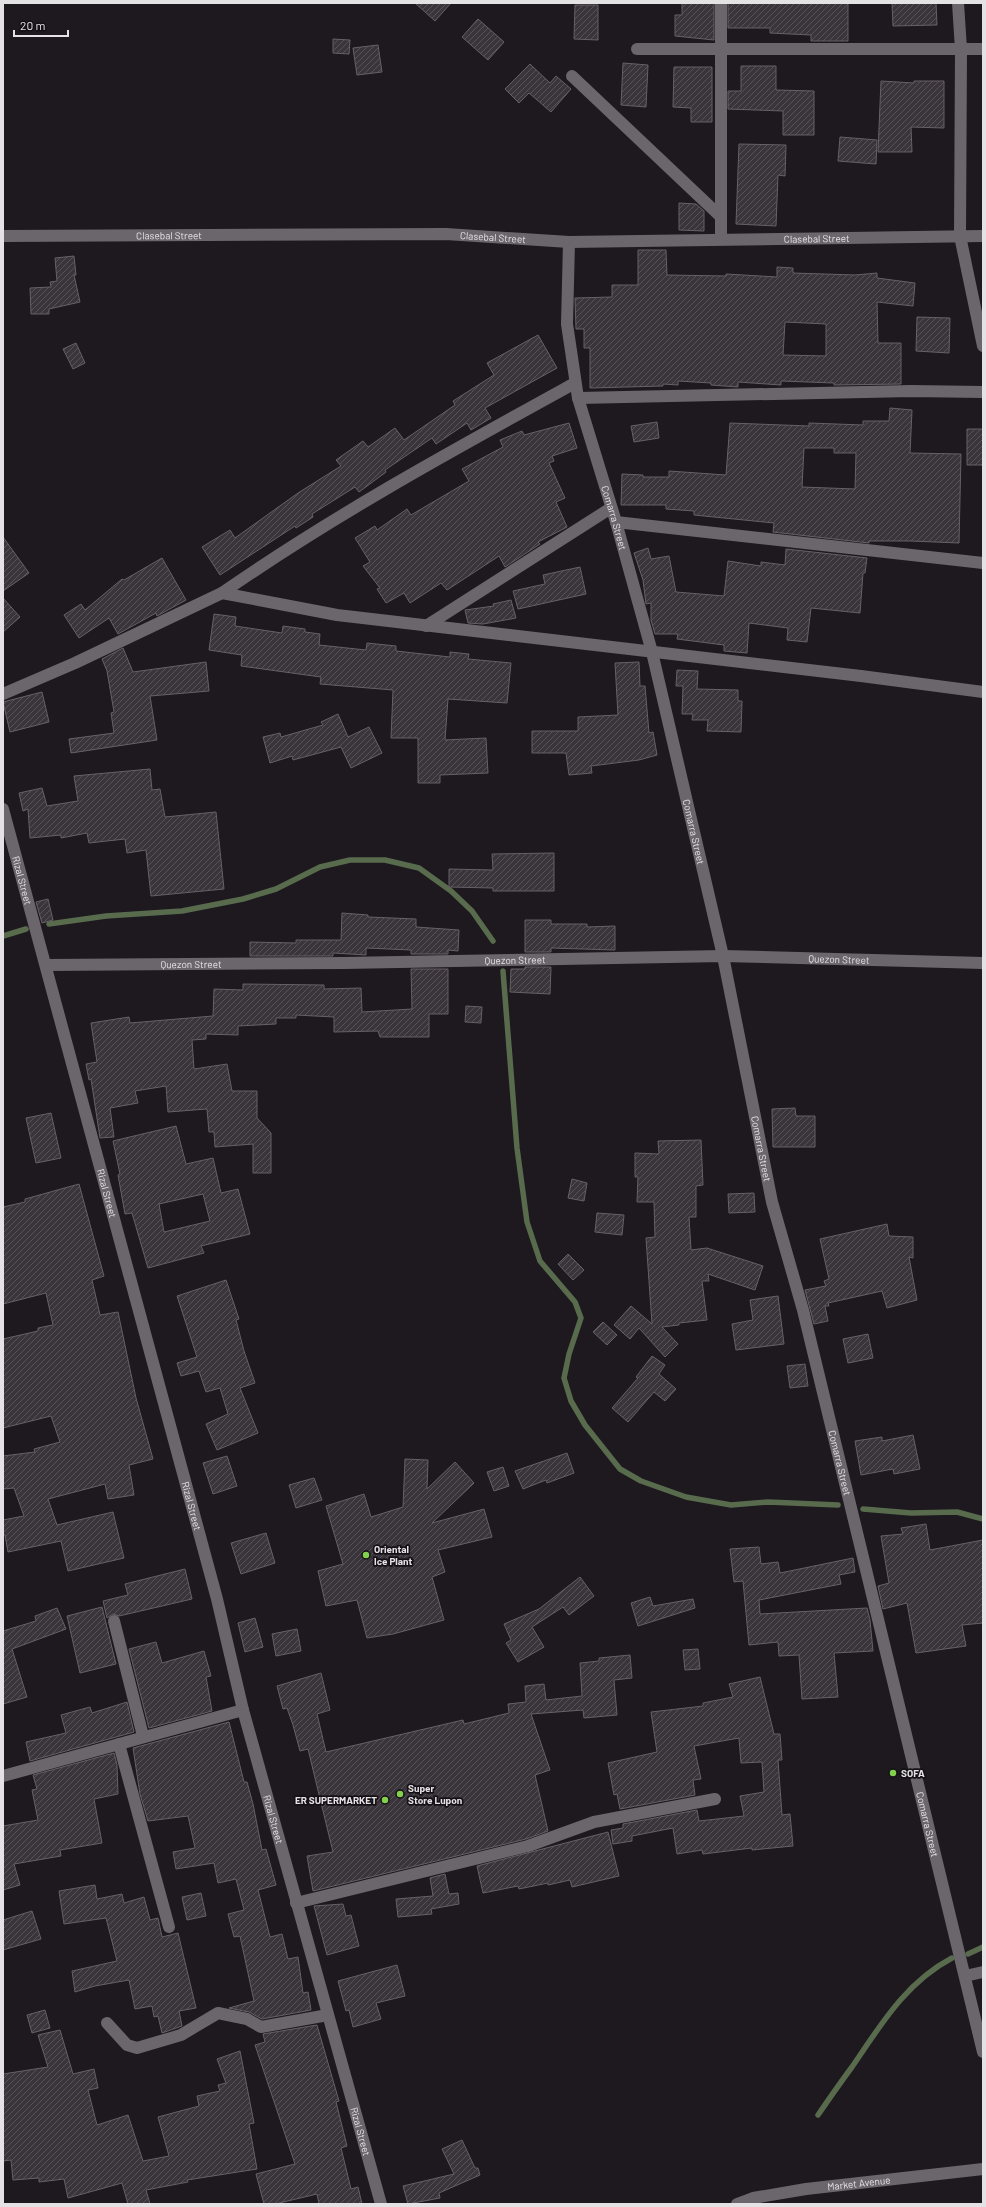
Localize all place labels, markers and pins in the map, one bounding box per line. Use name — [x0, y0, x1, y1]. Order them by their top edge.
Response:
place label: Oriental Ice Plant — [374, 1543, 413, 1567]
marker: Oriental Ice Plant — [361, 1550, 371, 1560]
place label: SOFA — [901, 1767, 925, 1779]
marker: SOFA — [888, 1768, 898, 1778]
place label: Super Store Lupon — [408, 1782, 462, 1806]
marker: Super Store Lupon — [395, 1789, 405, 1799]
place label: ER SUPERMARKET — [295, 1794, 377, 1806]
marker: ER SUPERMARKET — [380, 1795, 390, 1805]

